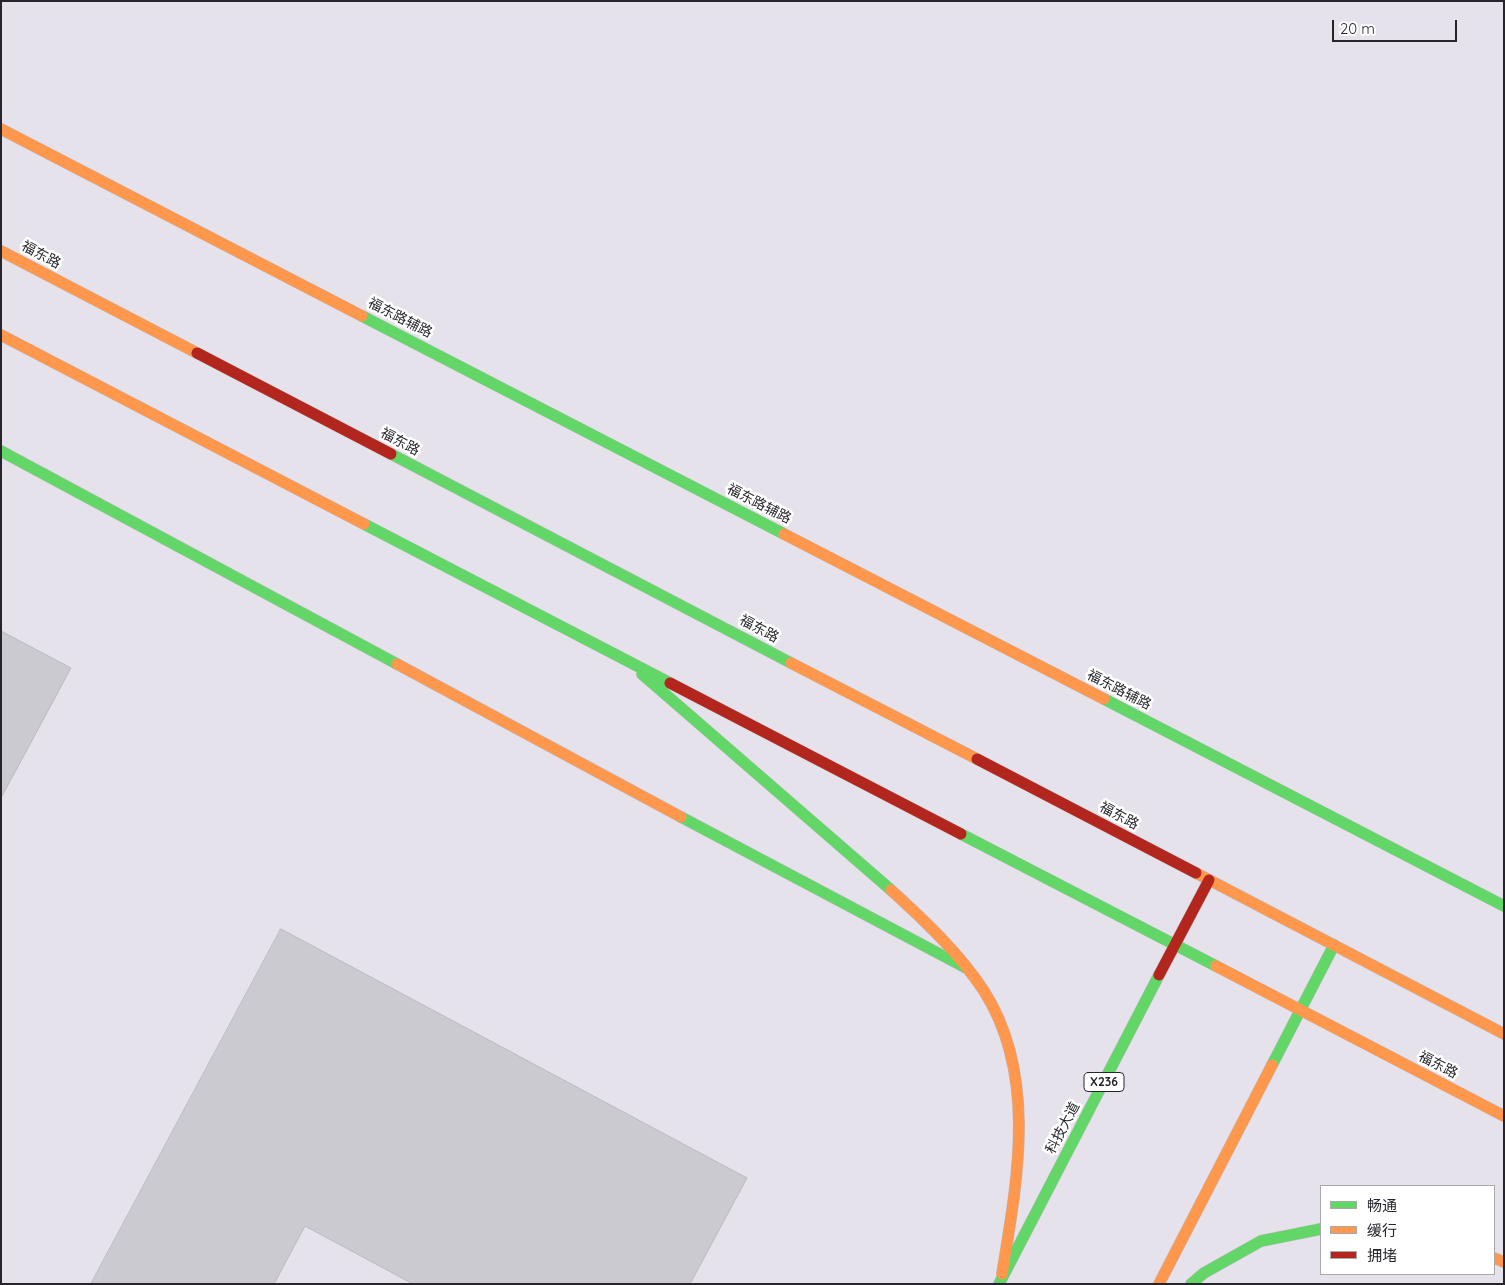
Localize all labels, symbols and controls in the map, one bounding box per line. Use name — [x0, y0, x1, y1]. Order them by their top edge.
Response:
scale bar — [1335, 10, 1460, 42]
text: 20 m — [1340, 19, 1375, 38]
street label: 福东路 — [19, 238, 63, 272]
street label: 福东路辅路 — [365, 295, 435, 341]
street label: 福东路 — [378, 425, 422, 459]
street label: 福东路辅路 — [724, 481, 794, 527]
street label: 福东路 — [737, 612, 781, 646]
street label: 福东路辅路 — [1084, 667, 1154, 713]
street label: 福东路 — [1097, 799, 1141, 833]
street label: 福东路 — [1415, 1048, 1461, 1082]
road number: X236 — [1084, 1072, 1124, 1092]
street label: 科技大道 — [1042, 1099, 1084, 1157]
legend — [1320, 1185, 1495, 1275]
text: 畅通 — [1367, 1196, 1397, 1215]
text: 缓行 — [1367, 1221, 1397, 1240]
text: 拥堵 — [1367, 1246, 1397, 1265]

